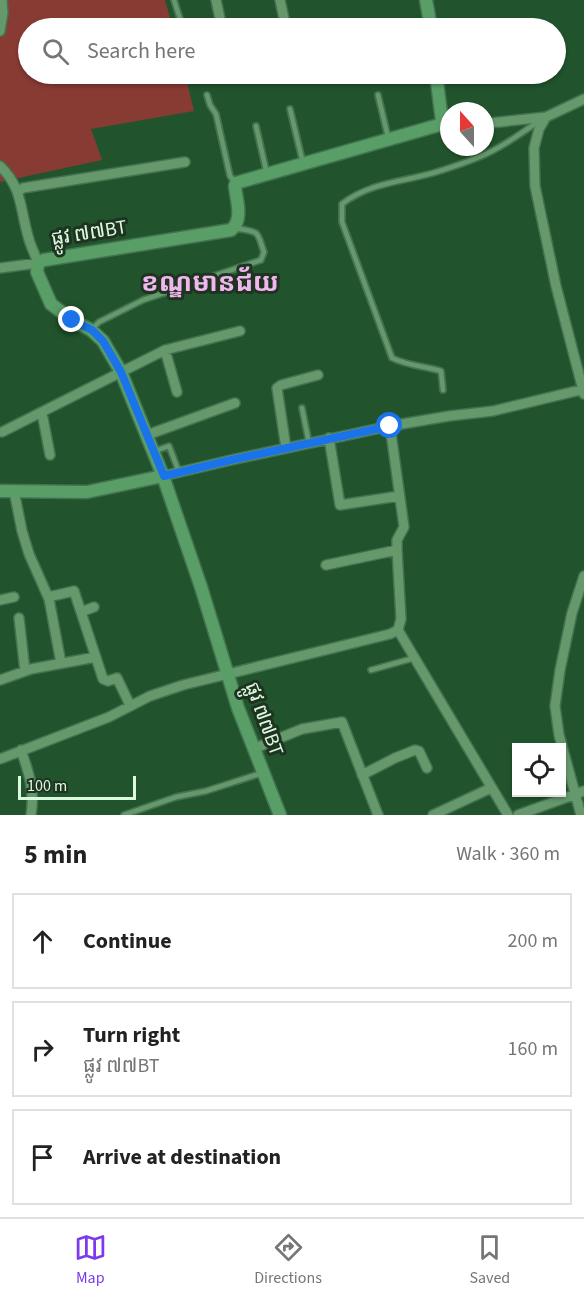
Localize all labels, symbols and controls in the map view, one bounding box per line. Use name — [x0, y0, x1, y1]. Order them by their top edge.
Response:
search box — [18, 18, 566, 84]
icon: search — [39, 35, 72, 68]
text: Search here — [87, 35, 195, 67]
north arrow — [440, 102, 494, 156]
street label: ផ្លូវ ៧៧BT — [49, 213, 130, 257]
district label: ខណ្ឌមានជ័យ — [141, 264, 279, 301]
route end — [58, 306, 84, 332]
route start — [376, 412, 402, 438]
street label: ផ្លូវ ៧៧BT — [234, 678, 290, 761]
map controls — [512, 743, 566, 797]
button: locate — [512, 743, 566, 797]
scale bar — [18, 773, 136, 800]
text: 100 m — [27, 775, 67, 797]
text: 5 min — [24, 836, 87, 873]
text: Walk · 360 m — [456, 840, 560, 868]
icon: ahead — [26, 925, 59, 958]
text: Continue — [83, 925, 172, 957]
text: 200 m — [508, 927, 558, 955]
text: Turn right — [83, 1019, 180, 1051]
icon: right — [26, 1033, 59, 1066]
text: 160 m — [508, 1035, 558, 1063]
text: ផ្លូវ ៧៧BT — [83, 1052, 159, 1080]
icon: arrive — [26, 1141, 59, 1174]
text: Arrive at destination — [83, 1141, 281, 1173]
tab: Map — [74, 1231, 107, 1289]
tab: Directions — [254, 1231, 322, 1289]
tab: Saved — [469, 1231, 510, 1289]

